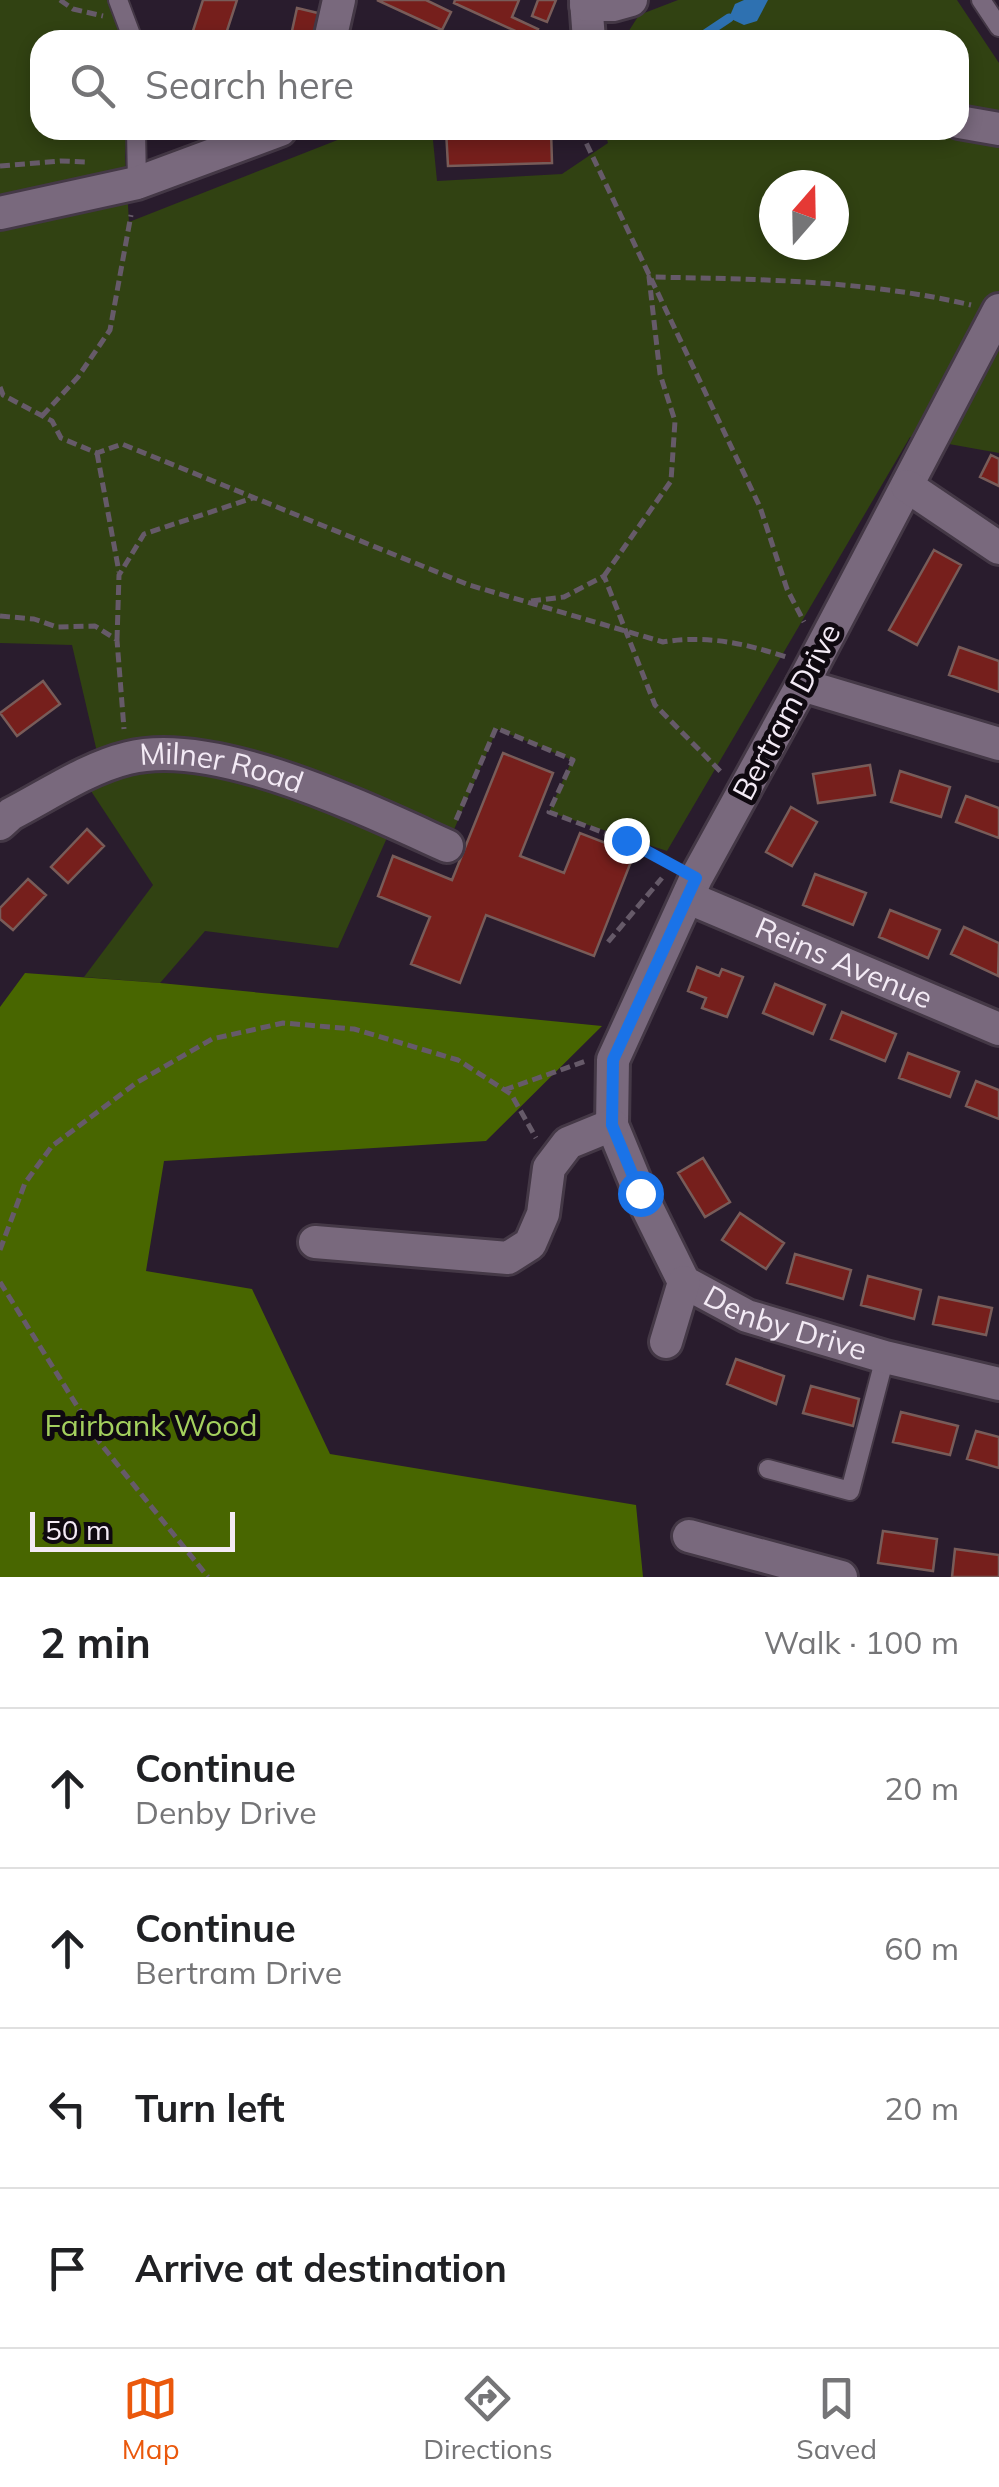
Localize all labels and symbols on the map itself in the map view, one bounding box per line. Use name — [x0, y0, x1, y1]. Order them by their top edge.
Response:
north arrow — [759, 170, 849, 260]
street label: Bertram Drive — [724, 617, 849, 806]
street label: Milner Road — [138, 734, 309, 801]
route end — [604, 818, 650, 864]
street label: Reins Avenue — [750, 908, 938, 1017]
route start — [618, 1171, 664, 1217]
street label: Denby Drive — [698, 1276, 872, 1369]
park label: Fairbank Wood — [44, 1406, 258, 1444]
scale bar — [30, 1507, 235, 1552]

